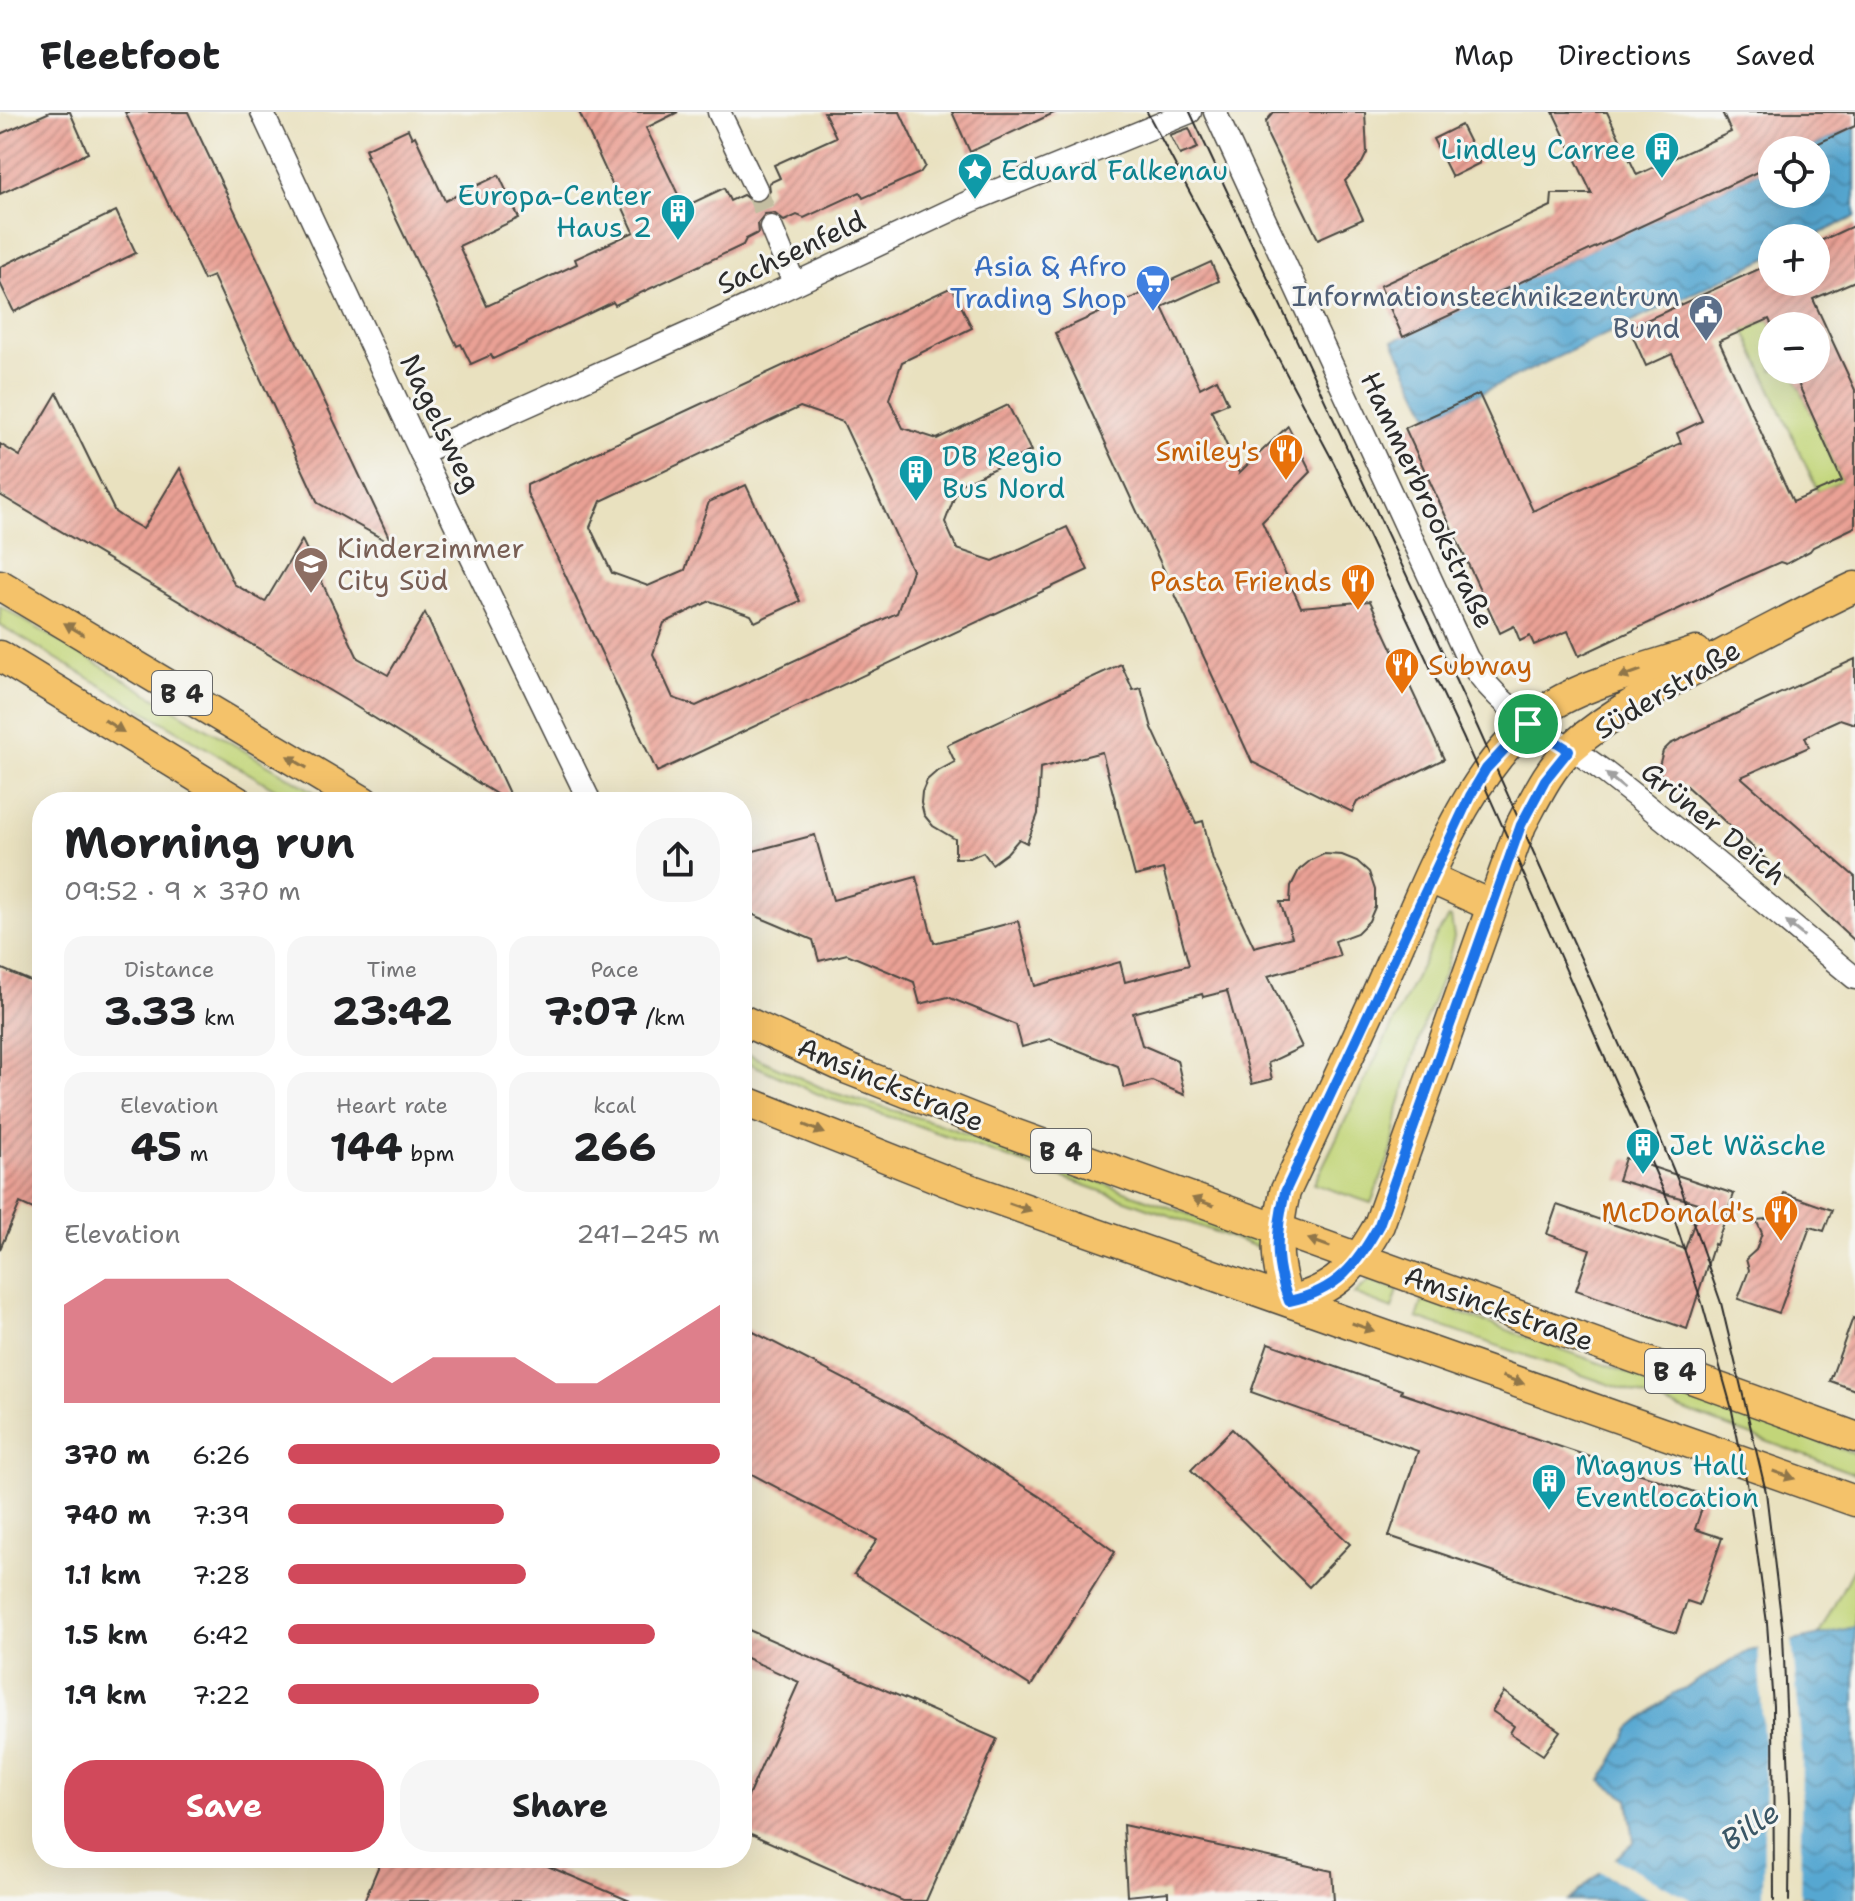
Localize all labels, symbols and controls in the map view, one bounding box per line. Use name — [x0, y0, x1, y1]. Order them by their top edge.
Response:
text: Fleetfoot — [40, 30, 220, 81]
text: Map — [1454, 36, 1514, 74]
text: Directions — [1558, 36, 1692, 74]
text: Saved — [1736, 36, 1815, 74]
place label: Lindley Carree — [1440, 130, 1636, 168]
building icon: Lindley Carree — [1643, 130, 1681, 180]
map controls — [1758, 136, 1830, 384]
button: locate — [1758, 136, 1830, 208]
place icon: Eduard Falkenau — [956, 151, 994, 201]
place label: Eduard Falkenau — [1001, 151, 1228, 189]
place label: Europa-Center Haus 2 — [458, 176, 652, 246]
building icon: Europa-Center Haus 2 — [659, 192, 697, 242]
street label: Sachsenfeld — [711, 201, 871, 303]
button: + — [1758, 224, 1830, 296]
place label: Asia & Afro Trading Shop — [950, 247, 1127, 317]
supermarket icon: Asia & Afro Trading Shop — [1134, 263, 1172, 313]
place label: Informationstechnikzentrum Bund — [1292, 277, 1680, 347]
public building icon: Informationstechnikzentrum Bund — [1687, 293, 1725, 343]
button: − — [1758, 312, 1830, 384]
street label: Nagelsweg — [391, 348, 491, 498]
street label: Hammerbrookstraße — [1352, 366, 1504, 634]
place label: Smiley's — [1155, 432, 1260, 470]
restaurant icon: Smiley's — [1267, 432, 1305, 482]
place label: DB Regio Bus Nord — [942, 437, 1065, 507]
building icon: DB Regio Bus Nord — [897, 453, 935, 503]
place label: Kinderzimmer City Süd — [337, 529, 525, 599]
school or university icon: Kinderzimmer City Süd — [292, 545, 330, 595]
place label: Pasta Friends — [1150, 562, 1332, 600]
restaurant icon: Pasta Friends — [1339, 562, 1377, 612]
one-way arrow — [63, 622, 85, 636]
street label: Süderstraße — [1587, 630, 1747, 748]
restaurant icon: Subway — [1383, 646, 1421, 696]
place label: Subway — [1428, 646, 1532, 684]
one-way arrow — [1617, 669, 1641, 681]
road number: B 4 — [152, 671, 212, 715]
pin — [1494, 690, 1562, 758]
icon: arrive — [1506, 702, 1550, 746]
one-way arrow — [103, 719, 125, 733]
street label: Grüner Deich — [1633, 753, 1795, 893]
one-way arrow — [286, 755, 308, 769]
one-way arrow — [1606, 773, 1626, 790]
text: Morning run — [64, 813, 355, 872]
button: share — [636, 818, 720, 902]
text: 09:52 · 9 × 370 m — [64, 873, 301, 908]
one-way arrow — [1785, 921, 1805, 938]
text: Distance — [124, 955, 214, 984]
text: Time — [367, 955, 417, 984]
text: Pace — [590, 955, 639, 984]
text: 3.33 — [104, 984, 196, 1038]
text: 23:42 — [332, 984, 452, 1038]
text: 7:07 — [544, 984, 638, 1038]
text: km — [196, 1003, 235, 1032]
text: /km — [638, 1003, 685, 1032]
street label: Amsinckstraße — [792, 1028, 990, 1140]
text: Elevation — [120, 1091, 219, 1120]
text: Heart rate — [336, 1091, 448, 1120]
text: kcal — [593, 1091, 636, 1120]
text: 45 — [130, 1120, 182, 1174]
text: 144 — [329, 1120, 403, 1174]
text: 266 — [573, 1120, 657, 1174]
one-way arrow — [802, 1123, 826, 1136]
building icon: Jet Wäsche — [1624, 1126, 1662, 1176]
place label: Jet Wäsche — [1669, 1126, 1826, 1164]
road number: B 4 — [1031, 1129, 1091, 1173]
text: m — [182, 1139, 208, 1168]
text: bpm — [403, 1139, 455, 1168]
place label: McDonald's — [1601, 1193, 1755, 1231]
restaurant icon: McDonald's — [1762, 1193, 1800, 1243]
one-way arrow — [1191, 1195, 1215, 1208]
one-way arrow — [1008, 1201, 1032, 1213]
text: Elevation — [64, 1216, 180, 1251]
text: 241–245 m — [576, 1216, 720, 1251]
one-way arrow — [1307, 1236, 1331, 1249]
street label: Amsinckstraße — [1399, 1256, 1599, 1360]
one-way arrow — [1351, 1321, 1375, 1334]
road number: B 4 — [1645, 1349, 1705, 1393]
one-way arrow — [1501, 1374, 1525, 1387]
text: 370 m — [64, 1437, 150, 1472]
text: 6:26 — [192, 1437, 250, 1472]
place label: Magnus Hall Eventlocation — [1575, 1446, 1759, 1516]
building icon: Magnus Hall Eventlocation — [1530, 1462, 1568, 1512]
one-way arrow — [1773, 1470, 1797, 1482]
text: 740 m — [64, 1497, 151, 1532]
text: 7:39 — [192, 1497, 250, 1532]
text: 1.1 km — [64, 1557, 141, 1592]
text: 7:28 — [192, 1557, 251, 1592]
text: 1.5 km — [64, 1617, 148, 1652]
text: 6:42 — [192, 1617, 249, 1652]
text: 1.9 km — [64, 1677, 146, 1712]
text: 7:22 — [192, 1677, 250, 1712]
button: Save — [64, 1760, 384, 1852]
button: Share — [400, 1760, 720, 1852]
water label: Bille — [1713, 1792, 1787, 1860]

